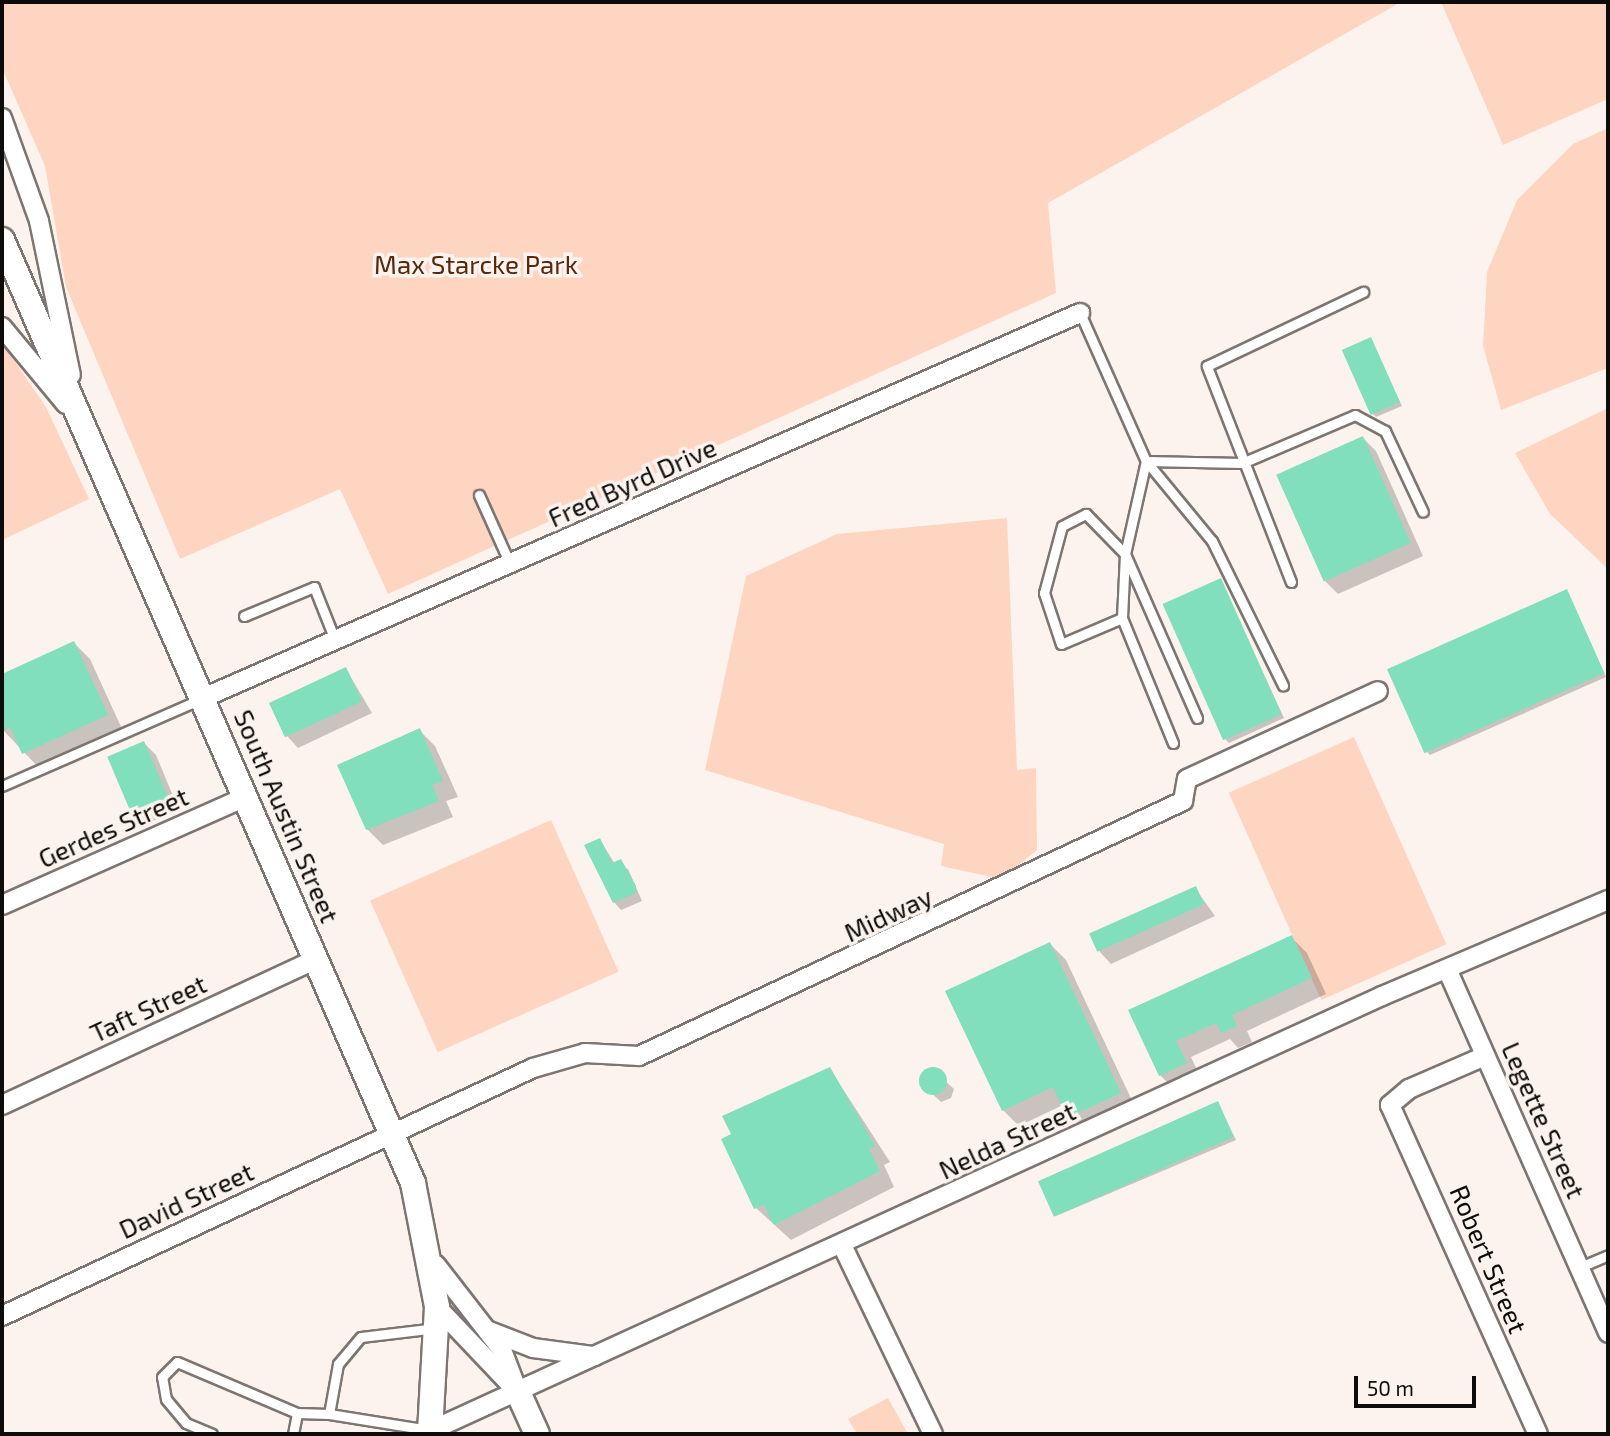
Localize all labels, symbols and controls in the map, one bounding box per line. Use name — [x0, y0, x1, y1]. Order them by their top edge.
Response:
park label: Max Starcke Park — [374, 248, 578, 280]
street label: Fred Byrd Drive — [543, 431, 721, 533]
street label: South Austin Street — [228, 705, 346, 927]
street label: Gerdes Street — [33, 780, 193, 874]
street label: Midway — [839, 880, 937, 948]
street label: Taft Street — [85, 967, 211, 1049]
street label: Legette Street — [1496, 1037, 1592, 1203]
street label: Nelda Street — [934, 1095, 1080, 1185]
street label: David Street — [114, 1155, 258, 1245]
street label: Robert Street — [1444, 1180, 1534, 1338]
scale bar — [1358, 1362, 1480, 1406]
text: 50 m — [1367, 1375, 1414, 1400]

